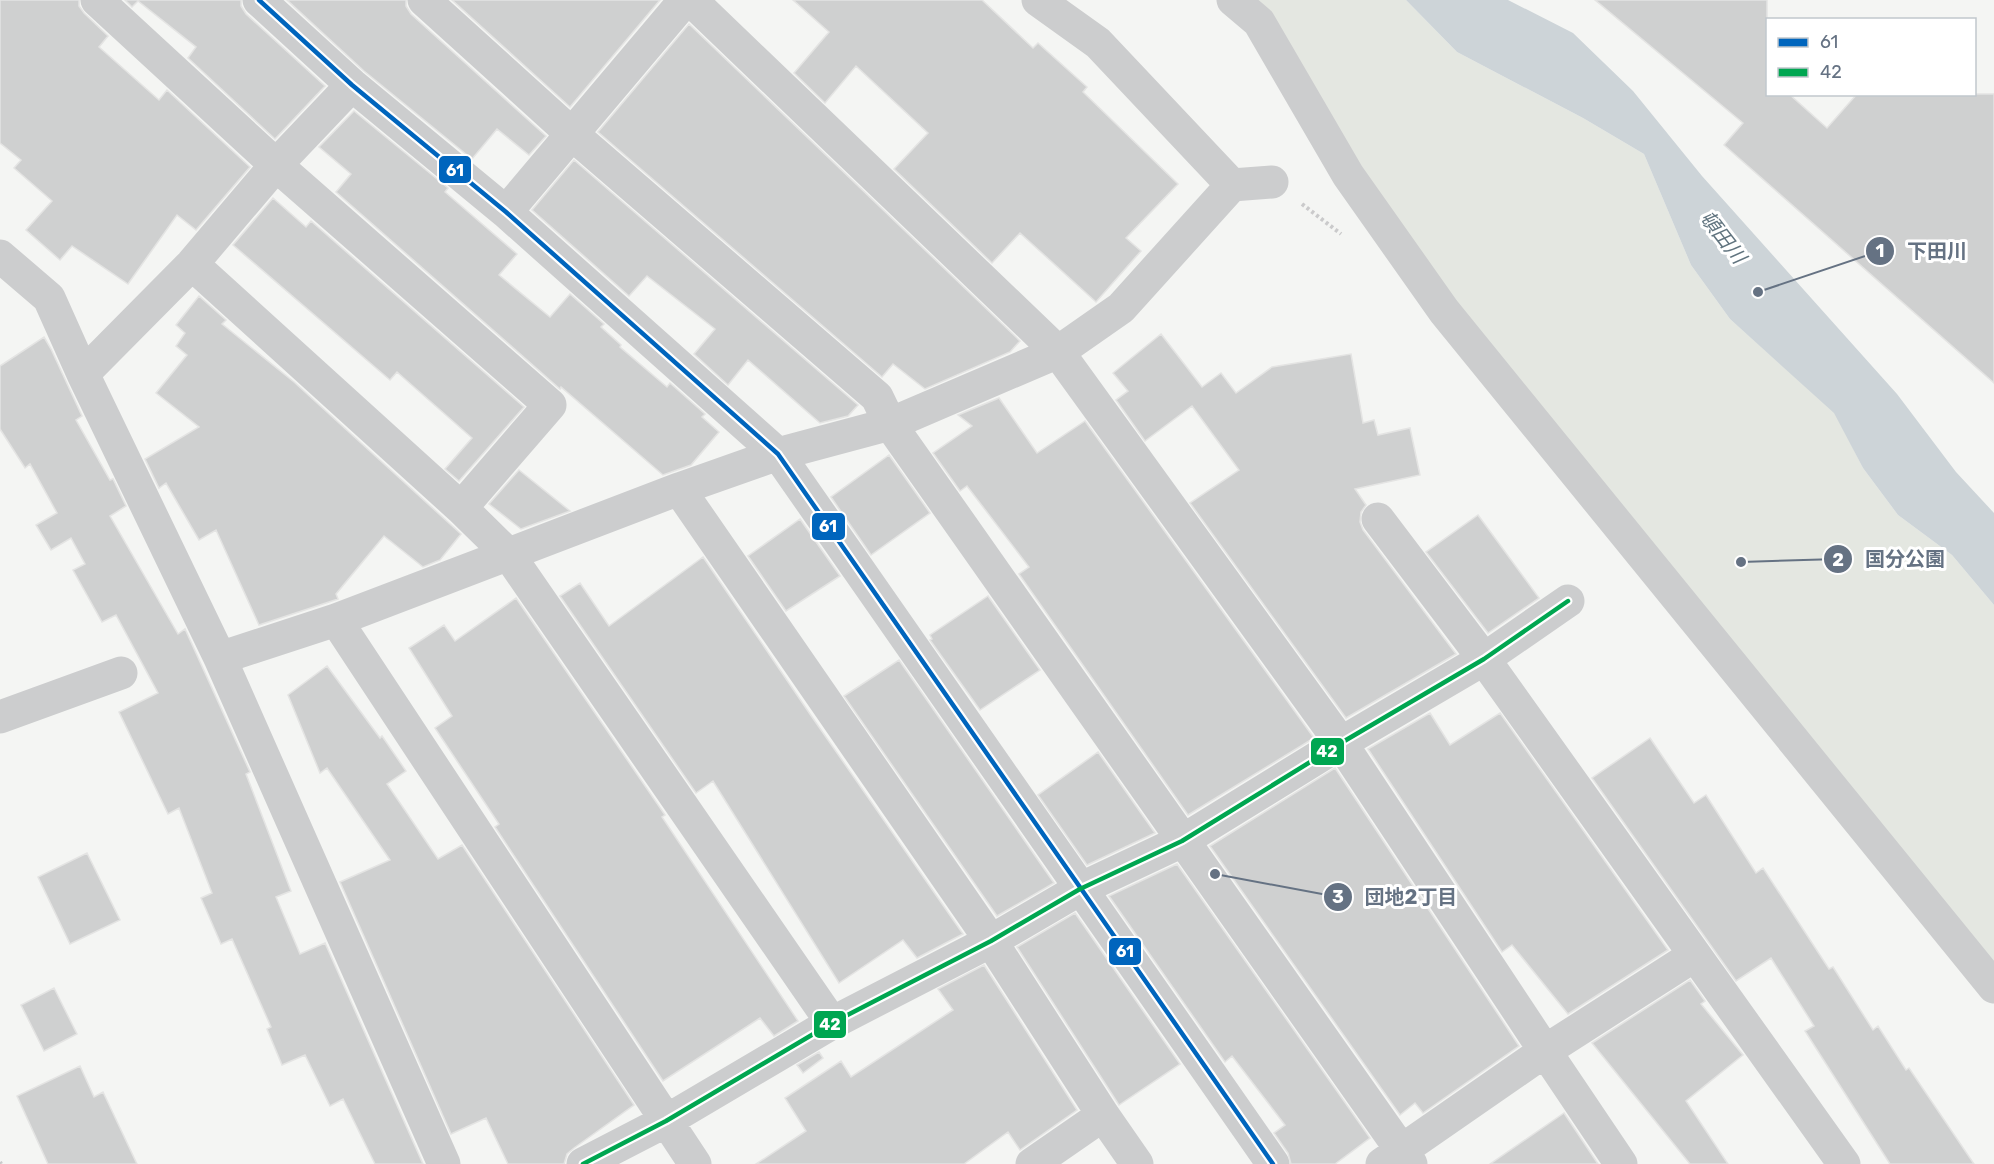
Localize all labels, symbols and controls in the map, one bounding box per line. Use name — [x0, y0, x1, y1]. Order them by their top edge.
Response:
legend — [1766, 18, 1976, 96]
text: 61 — [1820, 31, 1838, 53]
text: 42 — [1820, 61, 1842, 83]
line badge: 61 — [438, 155, 472, 184]
text: 61 — [446, 161, 464, 180]
water label: 頓田川 — [1695, 206, 1752, 270]
callout: 下田川 — [1865, 232, 1979, 270]
text: 下田川 — [1907, 239, 1967, 263]
text: 1 — [1876, 240, 1884, 262]
line badge: 61 — [811, 512, 846, 541]
text: 61 — [819, 517, 837, 536]
callout: 国分公園 — [1823, 540, 1957, 578]
text: 国分公園 — [1865, 547, 1945, 571]
text: 2 — [1832, 549, 1844, 571]
line badge: 42 — [1310, 737, 1345, 766]
text: 42 — [1316, 742, 1338, 761]
callout: 団地2丁目 — [1323, 878, 1470, 916]
text: 団地2丁目 — [1365, 885, 1458, 909]
text: 3 — [1332, 886, 1344, 908]
line badge: 61 — [1108, 937, 1142, 966]
text: 61 — [1116, 942, 1134, 961]
line badge: 42 — [813, 1010, 847, 1039]
text: 42 — [819, 1015, 841, 1034]

